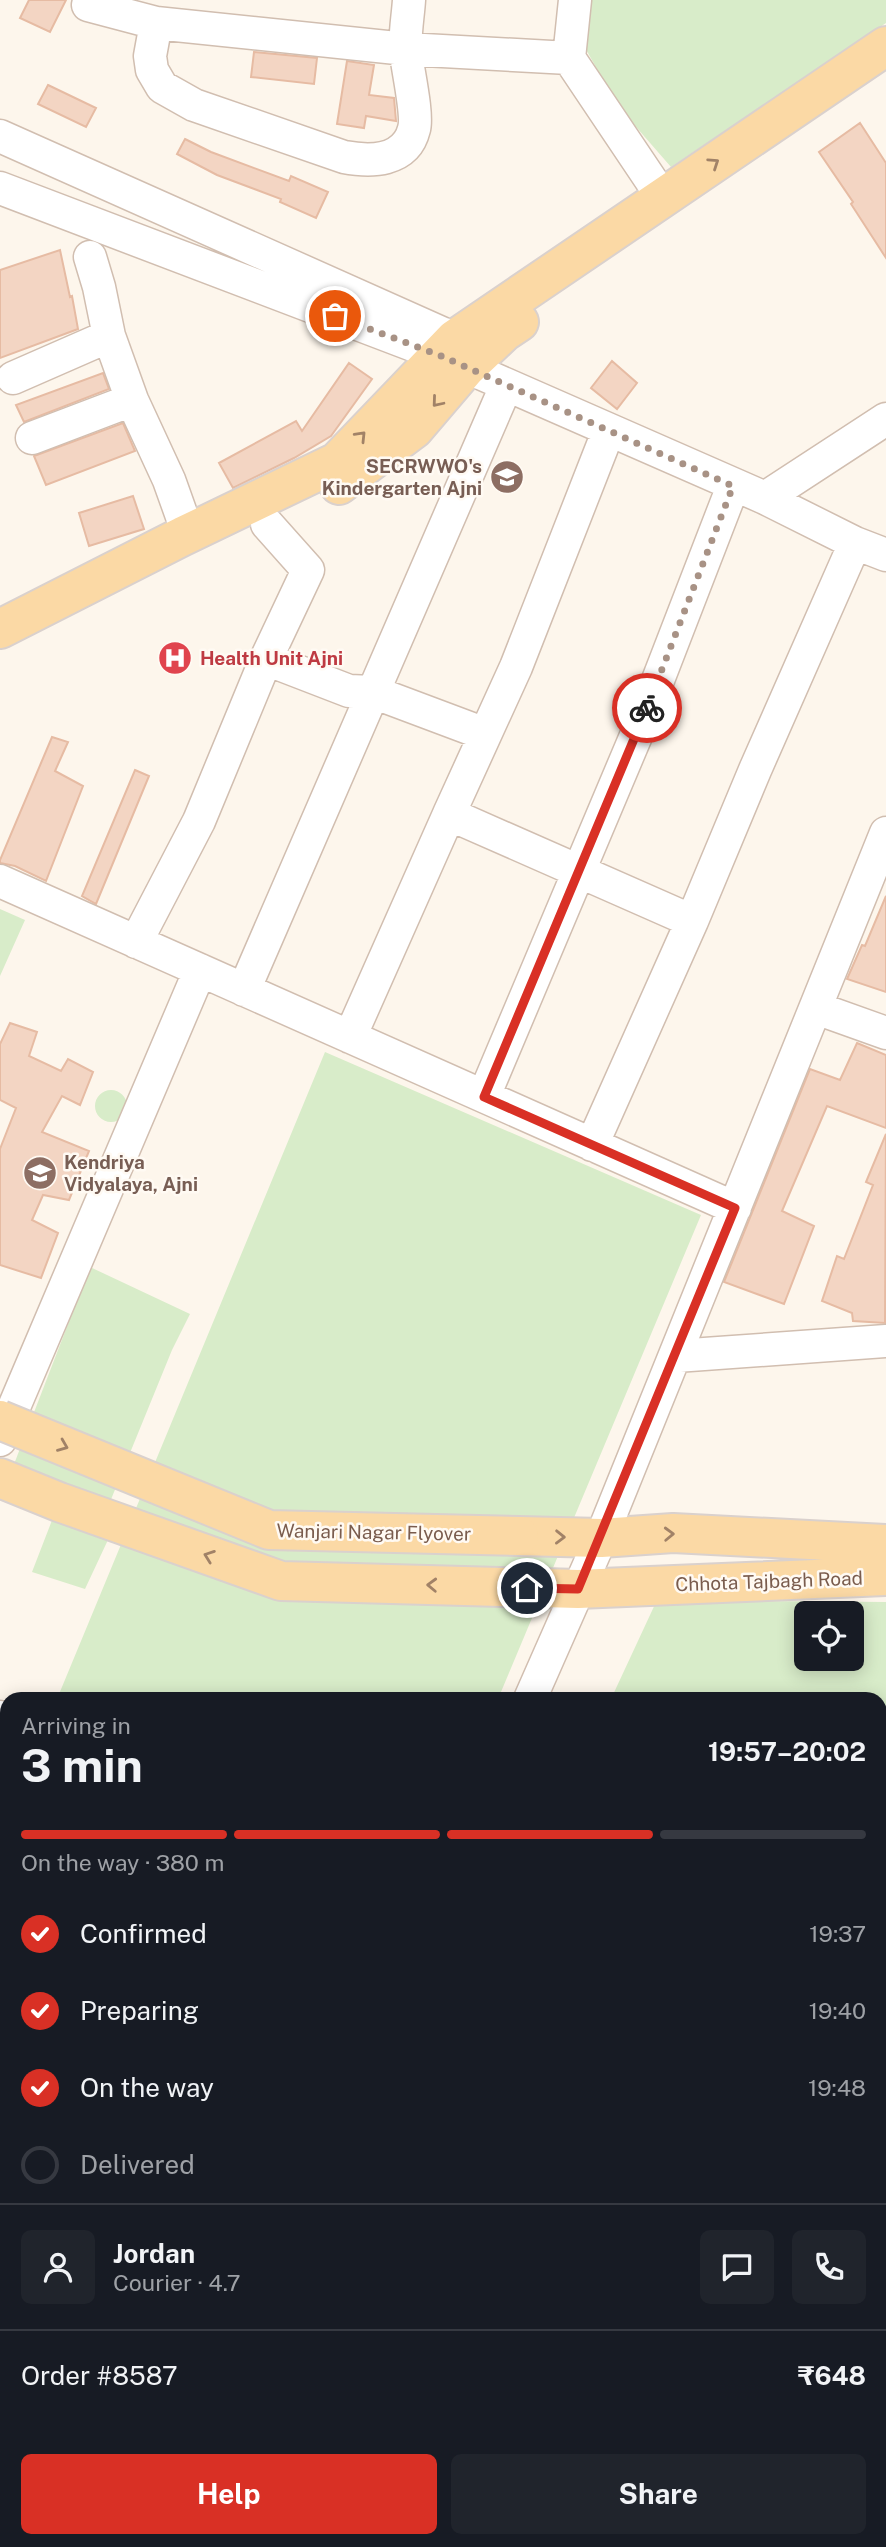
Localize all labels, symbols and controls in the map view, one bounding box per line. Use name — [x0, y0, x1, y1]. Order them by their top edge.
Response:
one-way arrow — [706, 159, 719, 171]
pin — [305, 286, 365, 346]
icon: bag — [316, 297, 354, 335]
one-way arrow — [433, 394, 445, 407]
one-way arrow — [353, 432, 365, 445]
place label: SECRWWO's Kindergarten Ajni — [322, 455, 482, 499]
school or university icon: SECRWWO's Kindergarten Ajni — [488, 458, 526, 496]
hospital icon: Health Unit Ajni — [156, 639, 194, 677]
place label: Health Unit Ajni — [200, 647, 343, 669]
courier — [612, 673, 682, 743]
icon: bike — [628, 689, 666, 727]
place label: Kendriya Vidyalaya, Ajni — [64, 1151, 198, 1195]
school or university icon: Kendriya Vidyalaya, Ajni — [21, 1154, 59, 1192]
one-way arrow — [56, 1437, 68, 1451]
street label: Wanjari Nagar Flyover — [277, 1519, 471, 1545]
one-way arrow — [664, 1526, 675, 1541]
one-way arrow — [555, 1529, 566, 1545]
one-way arrow — [204, 1550, 216, 1564]
pin — [497, 1558, 557, 1618]
street label: Chhota Tajbagh Road — [675, 1567, 863, 1595]
icon: home — [508, 1569, 546, 1607]
one-way arrow — [427, 1578, 438, 1593]
map controls — [794, 1601, 864, 1671]
button: locate — [794, 1601, 864, 1671]
text: Arriving in — [21, 1712, 131, 1739]
text: 19:57–20:02 — [708, 1736, 866, 1767]
text: 3 min — [21, 1738, 143, 1792]
text: On the way · 380 m — [21, 1849, 224, 1876]
icon: check — [21, 1915, 59, 1953]
text: Confirmed — [80, 1918, 207, 1949]
text: 19:37 — [809, 1920, 866, 1947]
icon: check — [21, 1992, 59, 2030]
text: Preparing — [80, 1995, 199, 2026]
text: 19:40 — [809, 1997, 866, 2024]
icon: check — [21, 2069, 59, 2107]
text: On the way — [80, 2072, 214, 2103]
text: 19:48 — [808, 2074, 866, 2101]
text: Delivered — [80, 2149, 195, 2180]
button: person — [21, 2230, 95, 2304]
button: chat — [700, 2230, 774, 2304]
button: phone — [792, 2230, 866, 2304]
text: Jordan — [113, 2238, 195, 2269]
text: Courier · 4.7 — [113, 2269, 241, 2296]
text: Order #8587 — [21, 2360, 178, 2391]
text: ₹648 — [798, 2360, 866, 2391]
button: Help — [21, 2454, 437, 2534]
button: Share — [451, 2454, 866, 2534]

